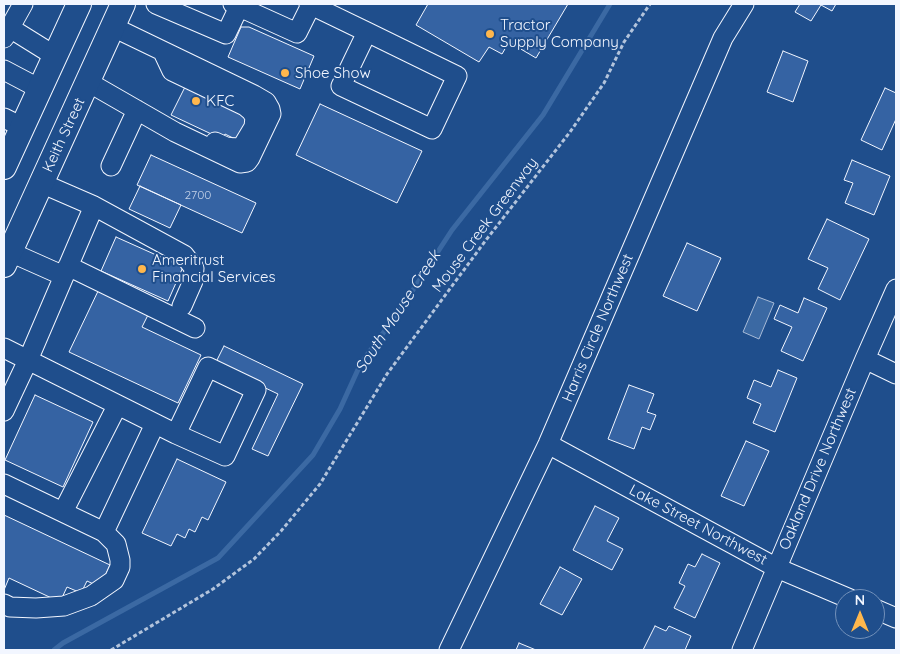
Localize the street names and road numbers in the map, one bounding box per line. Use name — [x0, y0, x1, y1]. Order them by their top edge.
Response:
street label: Keith Street — [39, 95, 89, 175]
street label: Mouse Creek Greenway — [428, 154, 542, 296]
street label: Harris Circle Northwest — [559, 251, 637, 405]
street label: Oakland Drive Northwest — [776, 385, 860, 553]
street label: Lake Street Northwest — [626, 481, 770, 569]

